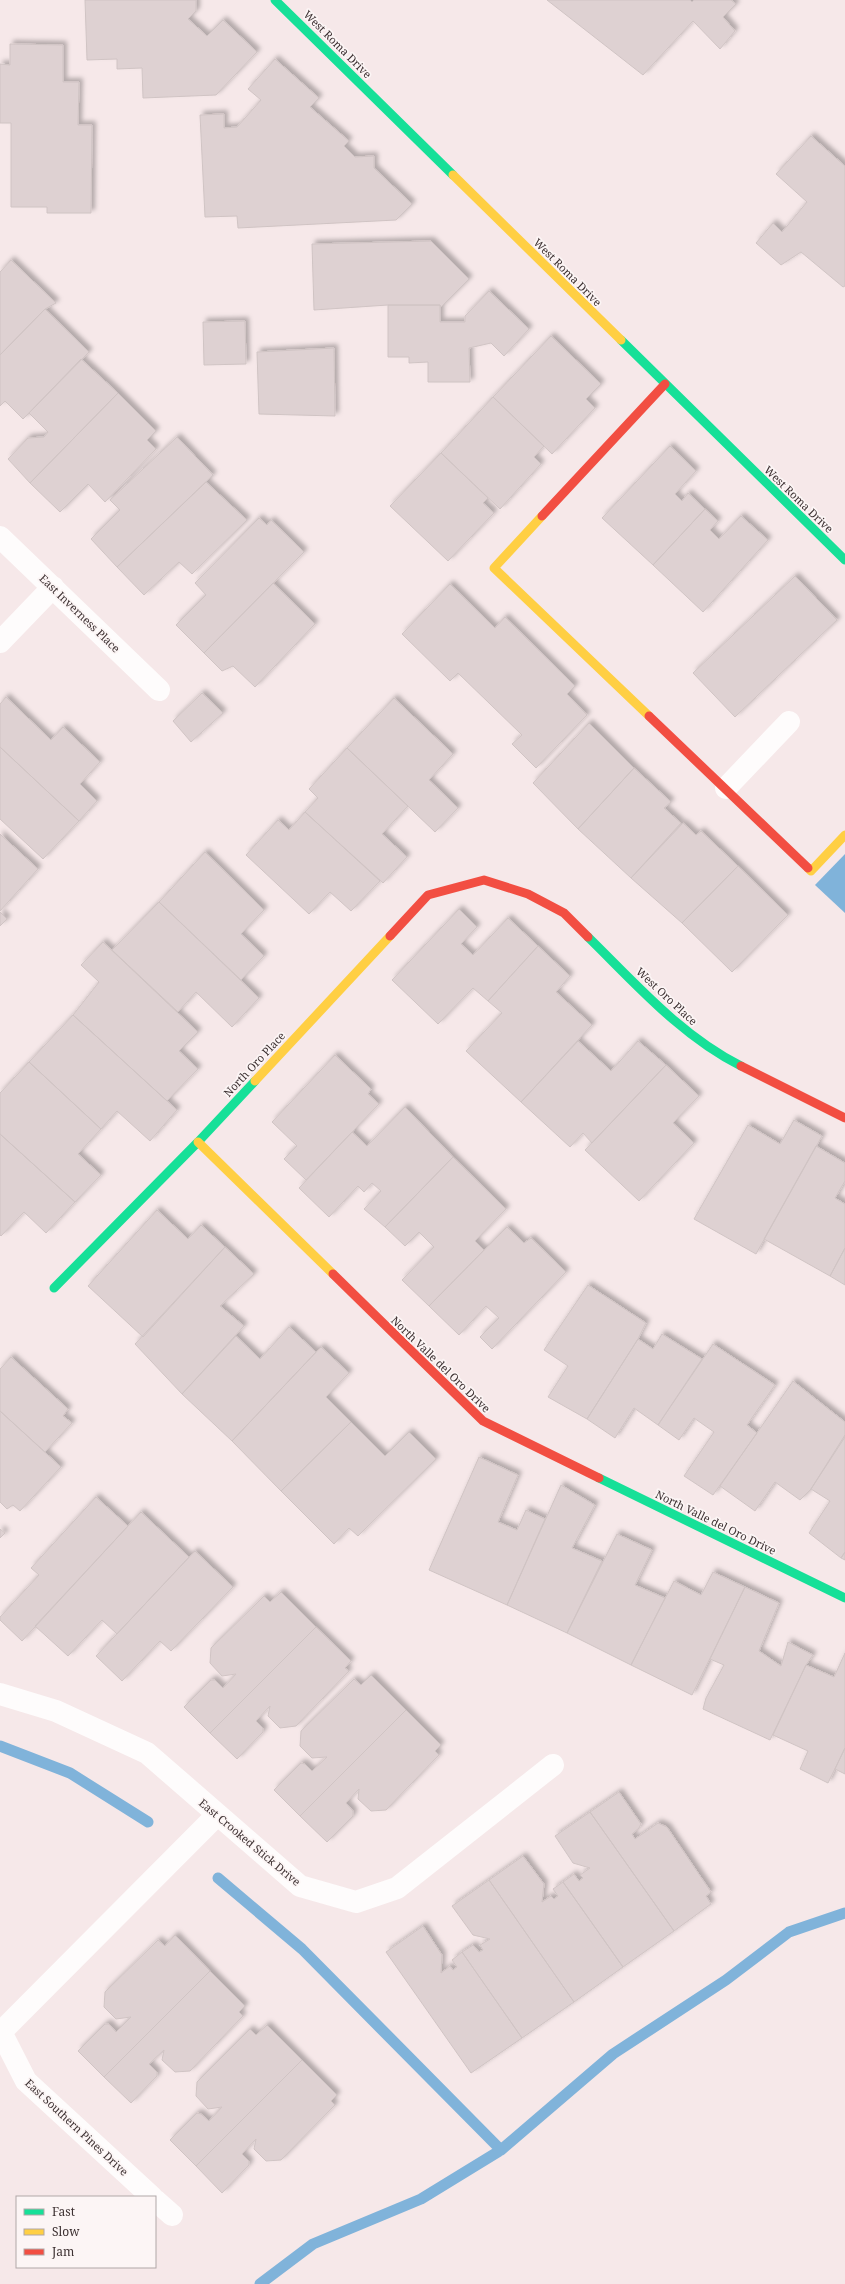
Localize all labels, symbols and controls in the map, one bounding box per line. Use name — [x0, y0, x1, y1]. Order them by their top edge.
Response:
street label: West Roma Drive — [301, 7, 375, 81]
street label: West Roma Drive — [531, 235, 605, 309]
street label: West Roma Drive — [761, 462, 837, 536]
street label: East Inverness Place — [36, 571, 124, 655]
street label: West Oro Place — [633, 964, 701, 1028]
street label: North Oro Place — [220, 1028, 288, 1100]
street label: North Valle del Oro Drive — [388, 1313, 494, 1416]
street label: North Valle del Oro Drive — [653, 1486, 779, 1558]
street label: East Crooked Stick Drive — [196, 1795, 304, 1889]
street label: East Southern Pines Drive — [22, 2075, 132, 2179]
legend — [16, 2196, 156, 2268]
text: Fast — [52, 2203, 75, 2220]
text: Slow — [52, 2223, 80, 2240]
text: Jam — [51, 2243, 74, 2260]

